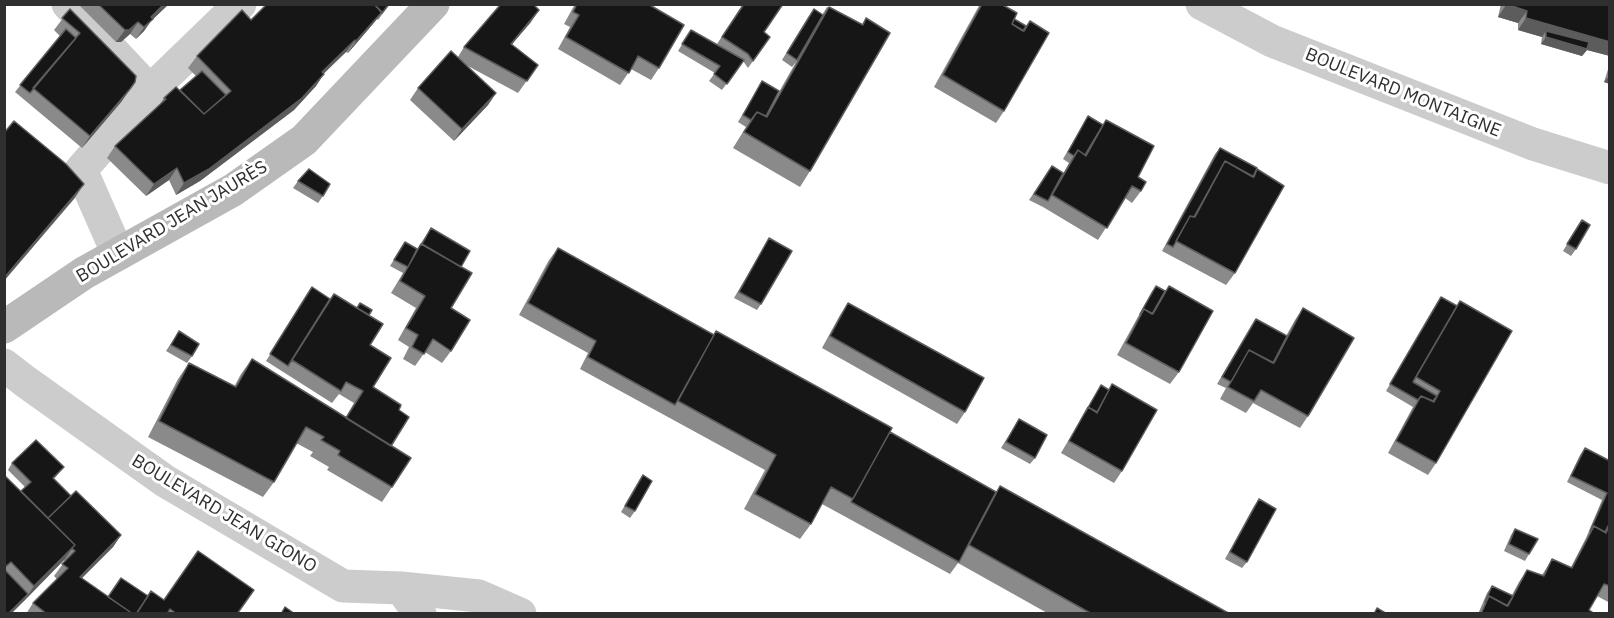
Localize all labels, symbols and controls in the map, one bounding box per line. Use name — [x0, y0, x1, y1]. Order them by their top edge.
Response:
street label: BOULEVARD MONTAIGNE — [1302, 44, 1504, 142]
street label: BOULEVARD JEAN JAURÈS — [73, 156, 271, 288]
street label: BOULEVARD JEAN GIONO — [128, 450, 320, 578]

